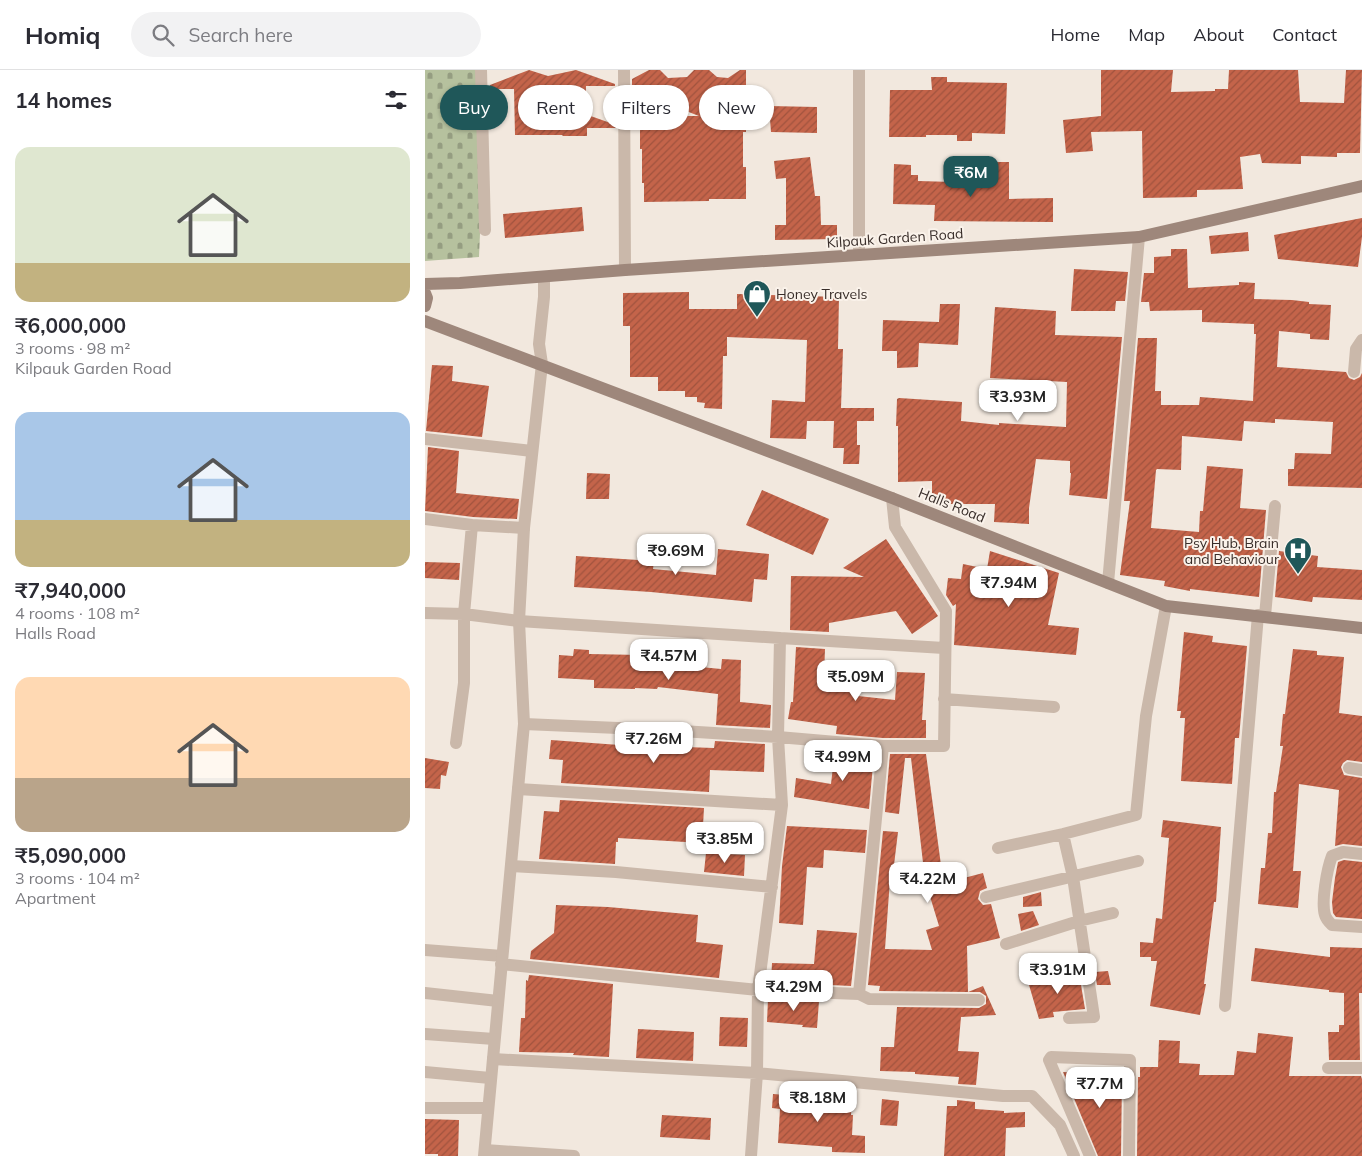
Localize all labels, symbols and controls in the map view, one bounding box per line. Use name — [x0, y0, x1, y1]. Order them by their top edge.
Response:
search box — [131, 12, 481, 57]
text: Homiq — [25, 20, 101, 50]
icon: search — [149, 21, 177, 49]
text: Search here — [189, 23, 293, 47]
text: Home — [1050, 23, 1100, 46]
text: Map — [1128, 23, 1165, 46]
text: About — [1193, 23, 1244, 46]
text: Contact — [1272, 23, 1337, 46]
chip: Buy — [440, 85, 508, 130]
chip: Rent — [518, 85, 593, 130]
chip: Filters — [603, 85, 689, 130]
chip: New — [699, 85, 774, 130]
icon: filters — [382, 86, 410, 114]
text: 14 homes — [15, 87, 112, 113]
pin: ₹6M — [947, 156, 995, 198]
text: ₹6M — [954, 162, 988, 182]
icon: home — [168, 180, 258, 270]
street label: Kilpauk Garden Road — [826, 224, 964, 252]
shop icon: Honey Travels — [742, 279, 772, 318]
place label: Honey Travels — [776, 285, 868, 303]
text: ₹6,000,000 — [15, 312, 126, 338]
text: 3 rooms · 98 m² — [15, 338, 130, 358]
text: Kilpauk Garden Road — [15, 358, 172, 378]
pin: ₹3.93M — [977, 380, 1059, 422]
text: ₹3.93M — [990, 386, 1046, 406]
icon: home — [168, 445, 258, 535]
street label: Halls Road — [916, 483, 988, 527]
pin: ₹9.69M — [635, 534, 717, 576]
place label: Psy Hub, Brain and Behaviour — [1184, 534, 1280, 568]
hospital icon: Psy Hub, Brain and Behaviour — [1283, 536, 1313, 575]
text: ₹9.69M — [648, 540, 704, 560]
pin: ₹7.94M — [968, 566, 1050, 608]
text: ₹7.94M — [981, 572, 1037, 592]
text: ₹7,940,000 — [15, 577, 126, 603]
text: 4 rooms · 108 m² — [15, 603, 140, 623]
text: Halls Road — [15, 623, 96, 643]
pin: ₹4.57M — [628, 638, 710, 681]
text: ₹4.57M — [641, 645, 697, 665]
pin: ₹5.09M — [815, 660, 897, 702]
text: ₹5.09M — [828, 666, 884, 686]
icon: home — [168, 710, 258, 800]
pin: ₹7.26M — [613, 722, 695, 764]
text: ₹7.26M — [626, 728, 682, 748]
pin: ₹4.99M — [802, 740, 884, 782]
text: ₹4.99M — [815, 746, 871, 766]
pin: ₹3.85M — [684, 822, 766, 864]
text: ₹3.85M — [697, 828, 753, 848]
text: ₹5,090,000 — [15, 842, 126, 868]
pin: ₹4.22M — [887, 862, 969, 904]
text: 3 rooms · 104 m² — [15, 868, 140, 888]
text: ₹4.22M — [900, 868, 956, 888]
text: Apartment — [15, 888, 96, 908]
pin: ₹3.91M — [1017, 952, 1099, 995]
text: ₹3.91M — [1030, 959, 1086, 979]
pin: ₹4.29M — [753, 970, 835, 1012]
text: ₹4.29M — [766, 976, 822, 996]
pin: ₹7.7M — [1065, 1066, 1135, 1109]
text: ₹7.7M — [1077, 1073, 1123, 1093]
pin: ₹8.18M — [777, 1080, 859, 1123]
text: ₹8.18M — [790, 1087, 846, 1107]

